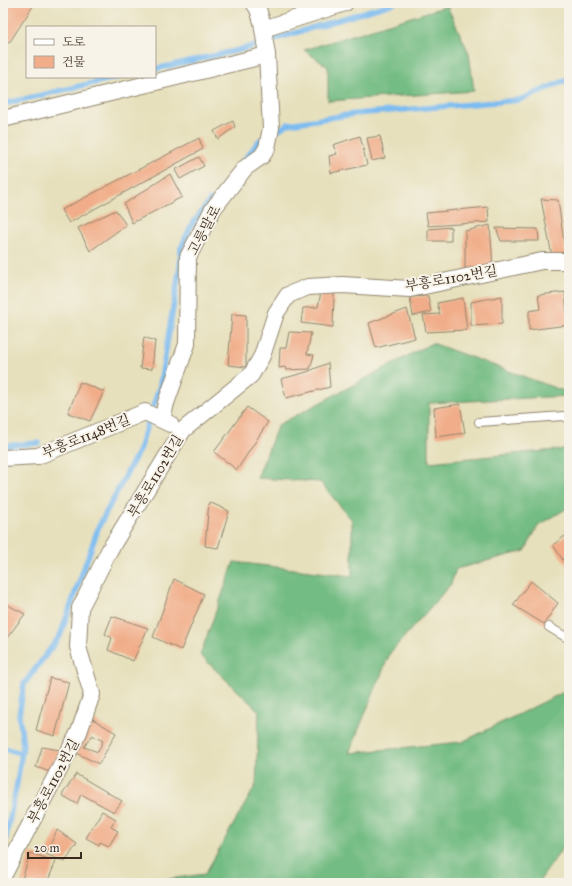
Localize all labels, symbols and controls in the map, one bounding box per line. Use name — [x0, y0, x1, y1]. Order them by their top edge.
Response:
legend — [26, 26, 156, 78]
text: 도로 — [62, 35, 86, 49]
text: 건물 — [62, 55, 86, 69]
street label: 고릉말로 — [184, 202, 225, 258]
street label: 부흥로1102번길 — [403, 262, 499, 295]
street label: 부흥로1148번길 — [39, 411, 133, 462]
street label: 부흥로1102번길 — [124, 432, 187, 521]
street label: 부흥로1102번길 — [24, 736, 83, 827]
scale bar — [28, 834, 81, 860]
text: 20 m — [34, 841, 60, 855]

